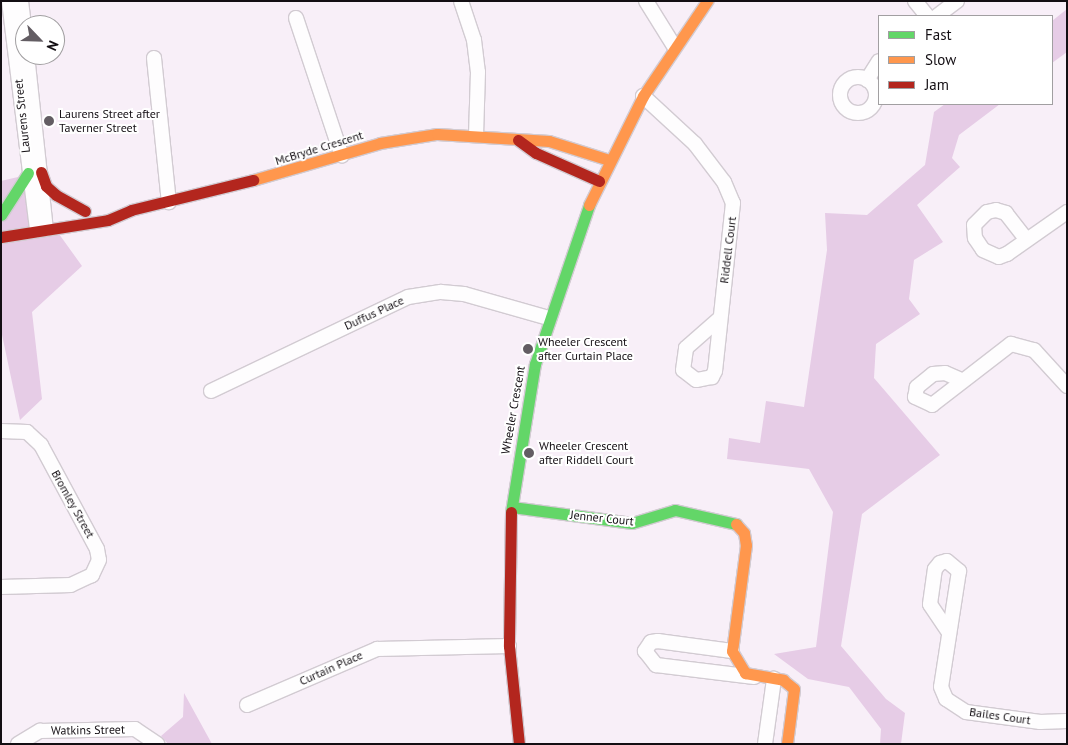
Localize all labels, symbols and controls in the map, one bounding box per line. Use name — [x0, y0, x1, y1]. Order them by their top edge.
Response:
north arrow — [15, 15, 65, 65]
legend — [878, 15, 1053, 105]
text: Fast — [925, 25, 952, 44]
text: N — [43, 38, 63, 54]
text: Slow — [925, 50, 956, 69]
text: Jam — [925, 75, 949, 94]
street label: Laurens Street — [11, 78, 33, 154]
place label: Laurens Street after Taverner Street — [59, 107, 160, 135]
marker: Laurens Street after Taverner Street — [43, 115, 55, 127]
street label: McBryde Crescent — [273, 128, 365, 168]
street label: Riddell Court — [717, 216, 739, 284]
street label: Duffus Place — [342, 293, 406, 333]
place label: Wheeler Crescent after Curtain Place — [538, 335, 633, 363]
marker: Wheeler Crescent after Curtain Place — [522, 343, 534, 355]
street label: Wheeler Crescent — [498, 365, 528, 455]
place label: Wheeler Crescent after Riddell Court — [539, 439, 633, 467]
marker: Wheeler Crescent after Riddell Court — [523, 447, 535, 459]
street label: Bromley Street — [48, 467, 98, 541]
street label: Jenner Court — [569, 507, 635, 529]
street label: Curtain Place — [297, 648, 365, 688]
street label: Bailes Court — [968, 705, 1032, 727]
street label: Watkins Street — [51, 722, 125, 738]

